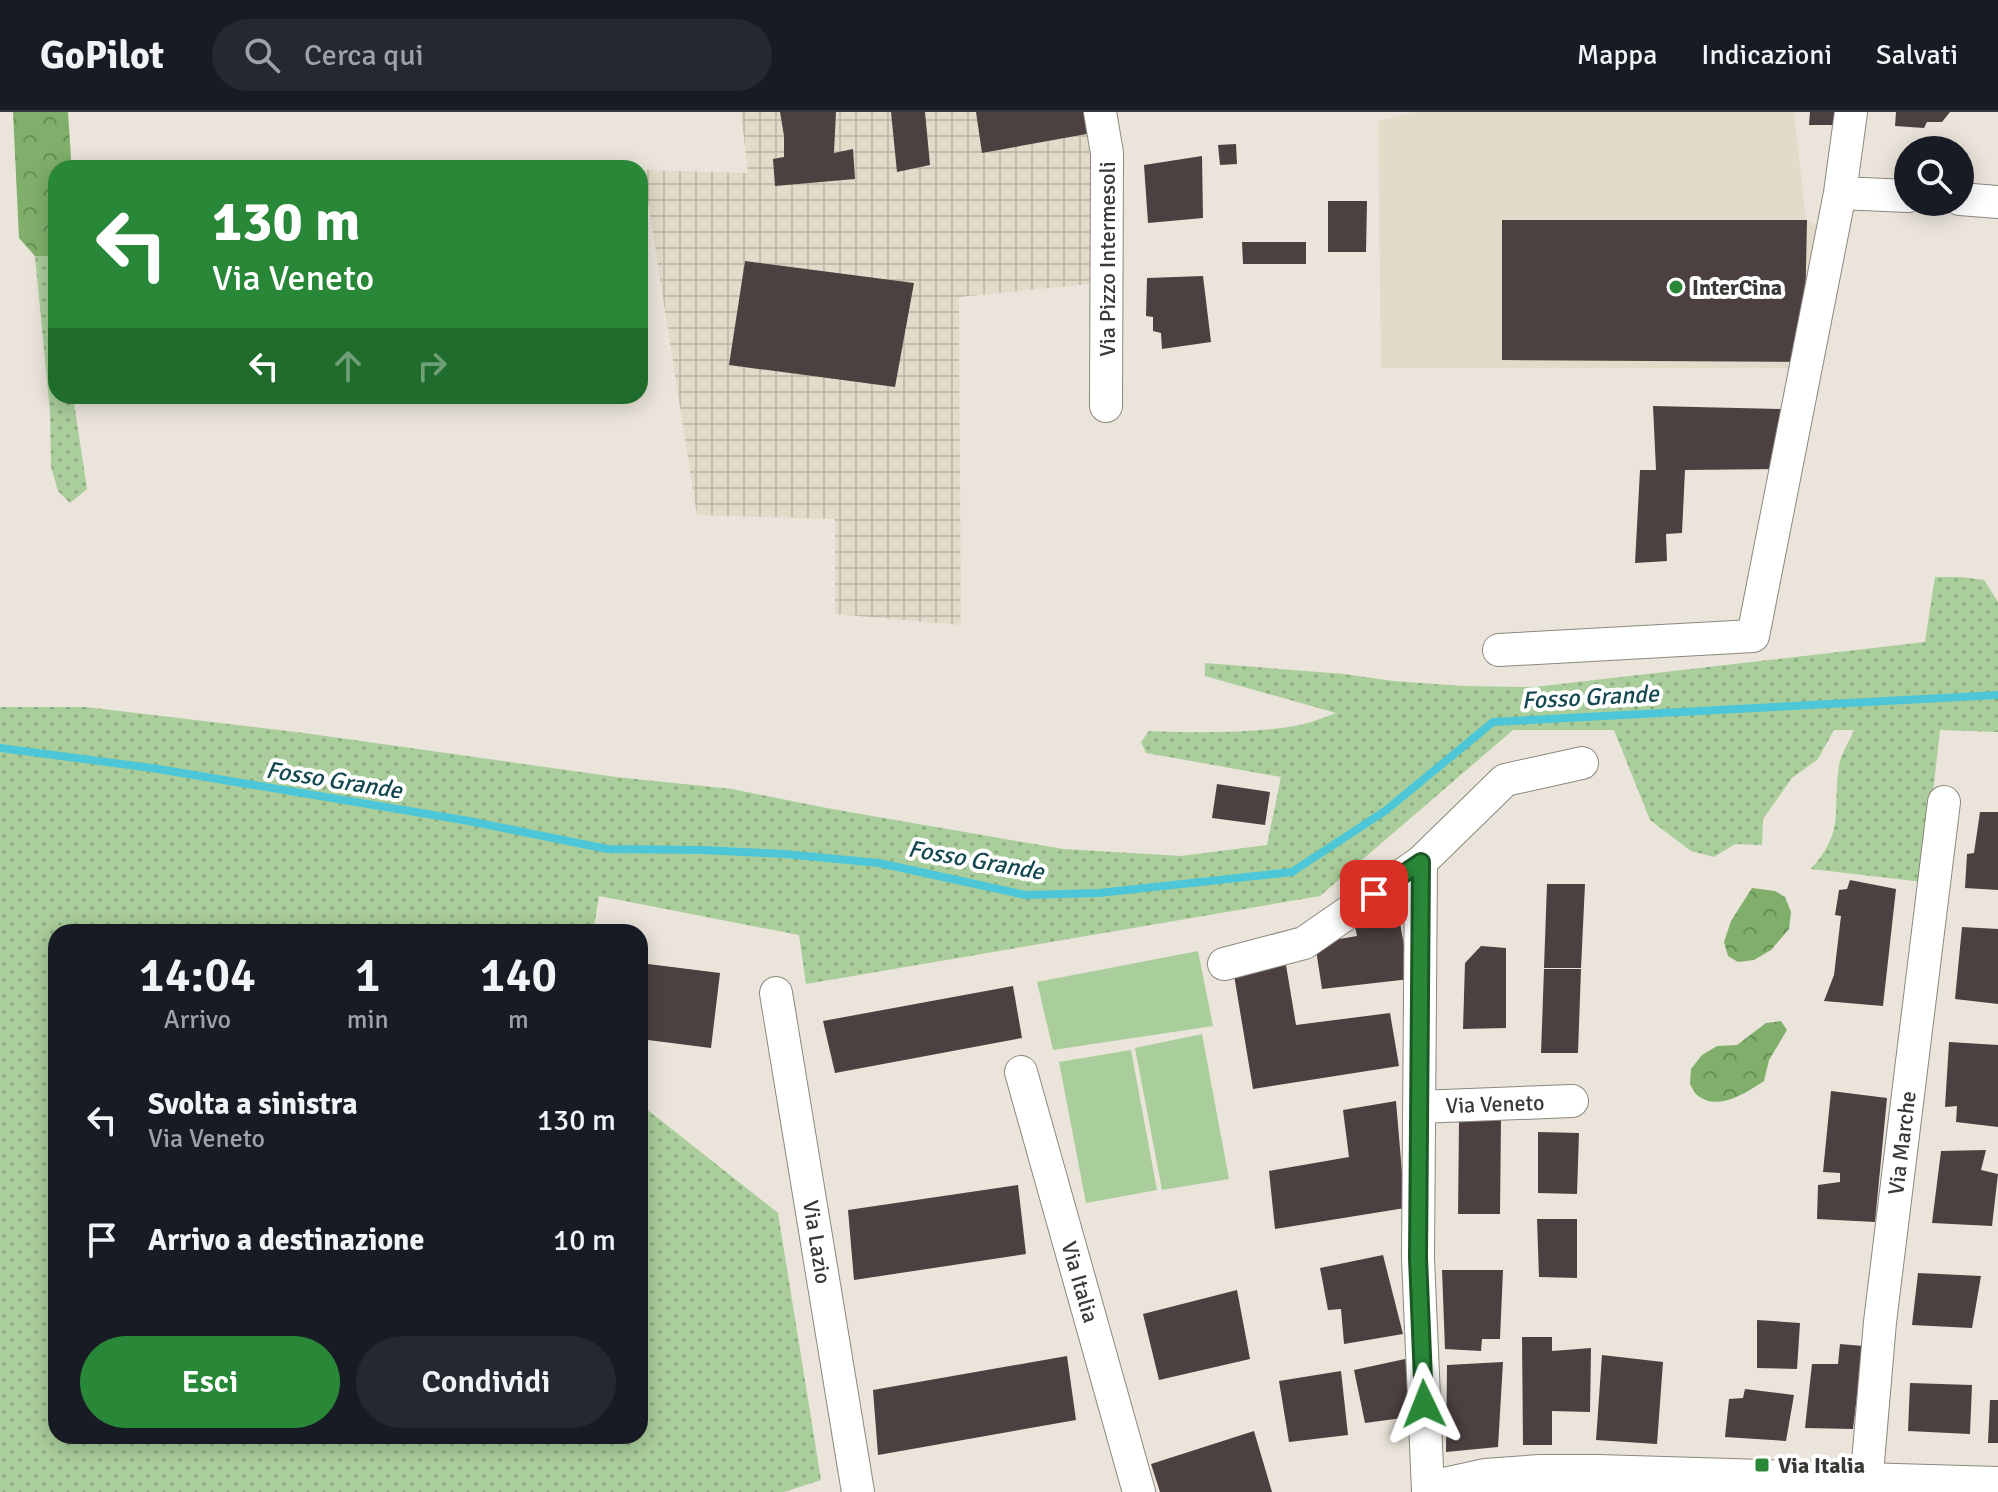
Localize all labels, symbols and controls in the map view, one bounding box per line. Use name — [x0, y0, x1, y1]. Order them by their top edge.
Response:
search box — [212, 19, 772, 91]
text: GoPilot — [40, 32, 164, 79]
icon: search — [240, 33, 284, 77]
text: Cerca qui — [304, 37, 424, 74]
text: Mappa — [1577, 38, 1657, 72]
text: Indicazioni — [1701, 38, 1832, 72]
text: Salvati — [1876, 38, 1958, 72]
map controls — [1894, 136, 1974, 216]
button: search — [1894, 136, 1974, 216]
street label: Via Pizzo Intermesoli — [1094, 161, 1121, 357]
text: 130 m — [212, 187, 360, 256]
icon: left — [80, 192, 184, 296]
text: Via Veneto — [212, 256, 374, 301]
place label: InterCina — [1692, 274, 1782, 301]
marker: InterCina — [1667, 278, 1685, 296]
icon: left — [242, 344, 286, 388]
icon: ahead — [326, 344, 370, 388]
icon: right — [410, 344, 454, 388]
water label: Fosso Grande — [1521, 678, 1660, 716]
water label: Fosso Grande — [264, 754, 405, 806]
water label: Fosso Grande — [906, 833, 1047, 887]
pin — [1340, 860, 1408, 928]
icon: arrive — [1352, 872, 1396, 916]
text: 14:04 — [139, 946, 256, 1005]
text: 1 — [355, 946, 381, 1005]
text: 140 — [479, 946, 557, 1005]
text: Arrivo — [164, 1004, 231, 1036]
text: min — [347, 1004, 389, 1036]
text: m — [508, 1004, 529, 1036]
text: Svolta a sinistra — [148, 1086, 358, 1123]
street label: Via Veneto — [1445, 1089, 1545, 1119]
street label: Via Marche — [1882, 1089, 1922, 1197]
icon: left — [80, 1098, 124, 1142]
text: 130 m — [537, 1102, 616, 1139]
text: Via Veneto — [148, 1123, 265, 1155]
street label: Via Lazio — [797, 1198, 837, 1286]
icon: arrive — [80, 1218, 124, 1262]
text: Arrivo a destinazione — [148, 1222, 424, 1259]
text: 10 m — [553, 1222, 616, 1259]
street label: Via Italia — [1056, 1238, 1104, 1326]
button: Esci — [80, 1336, 340, 1428]
button: Condividi — [356, 1336, 616, 1428]
position arrow — [1382, 1362, 1466, 1446]
place label: Via Italia — [1778, 1452, 1865, 1479]
marker: Via Italia — [1753, 1456, 1771, 1474]

